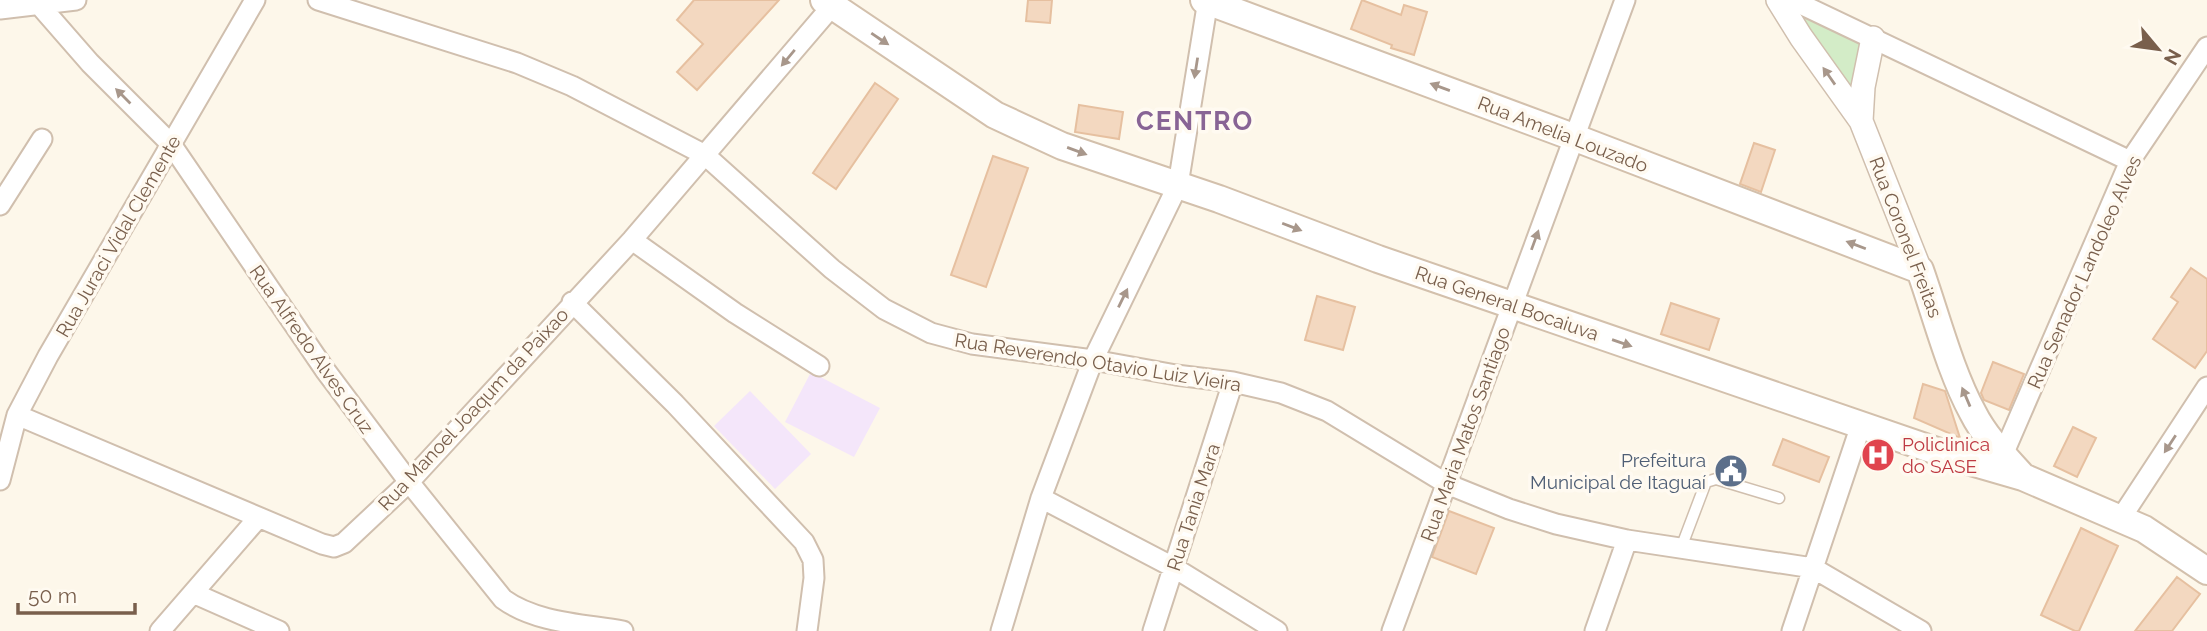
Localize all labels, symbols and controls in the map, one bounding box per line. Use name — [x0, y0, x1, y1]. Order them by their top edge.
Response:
north arrow — [2123, 14, 2193, 84]
one-way arrow — [871, 32, 890, 45]
text: N — [2160, 46, 2186, 69]
one-way arrow — [780, 49, 795, 67]
one-way arrow — [1191, 58, 1202, 80]
one-way arrow — [1822, 67, 1836, 85]
one-way arrow — [1429, 82, 1450, 93]
one-way arrow — [114, 87, 131, 104]
street label: Rua Amelia Louzado — [1475, 91, 1651, 177]
district label: CENTRO — [1136, 106, 1254, 136]
street label: Rua Juraci Vidal Clemente — [51, 131, 185, 341]
one-way arrow — [1067, 146, 1088, 157]
street label: Rua Senador Landoleo Alves — [2023, 152, 2145, 392]
street label: Rua Coronel Freitas — [1865, 153, 1947, 321]
one-way arrow — [1281, 221, 1302, 232]
one-way arrow — [1530, 230, 1541, 251]
one-way arrow — [1846, 240, 1867, 251]
street label: Rua Alfredo Alves Cruz — [246, 261, 378, 437]
street label: Rua General Bocaiuva — [1412, 261, 1602, 345]
one-way arrow — [1117, 288, 1128, 308]
street label: Rua Manoel Joaqum da Paixao — [373, 303, 573, 515]
street label: Rua Maria Matos Santiago — [1416, 324, 1514, 544]
street label: Rua Reverendo Otavio Luiz Vieira — [953, 328, 1243, 396]
one-way arrow — [1611, 338, 1632, 349]
one-way arrow — [1960, 387, 1971, 408]
place label: Policlinica do SASE — [1902, 433, 1990, 477]
one-way arrow — [2163, 434, 2176, 454]
hospital icon: Policlinica do SASE — [1859, 436, 1897, 474]
street label: Rua Tania Mara — [1162, 441, 1224, 573]
place label: Prefeitura Municipal de Itaguaí — [1530, 449, 1707, 493]
public building icon: Prefeitura Municipal de Itaguaí — [1712, 452, 1750, 490]
scale bar — [18, 572, 135, 616]
text: 50 m — [28, 583, 77, 608]

